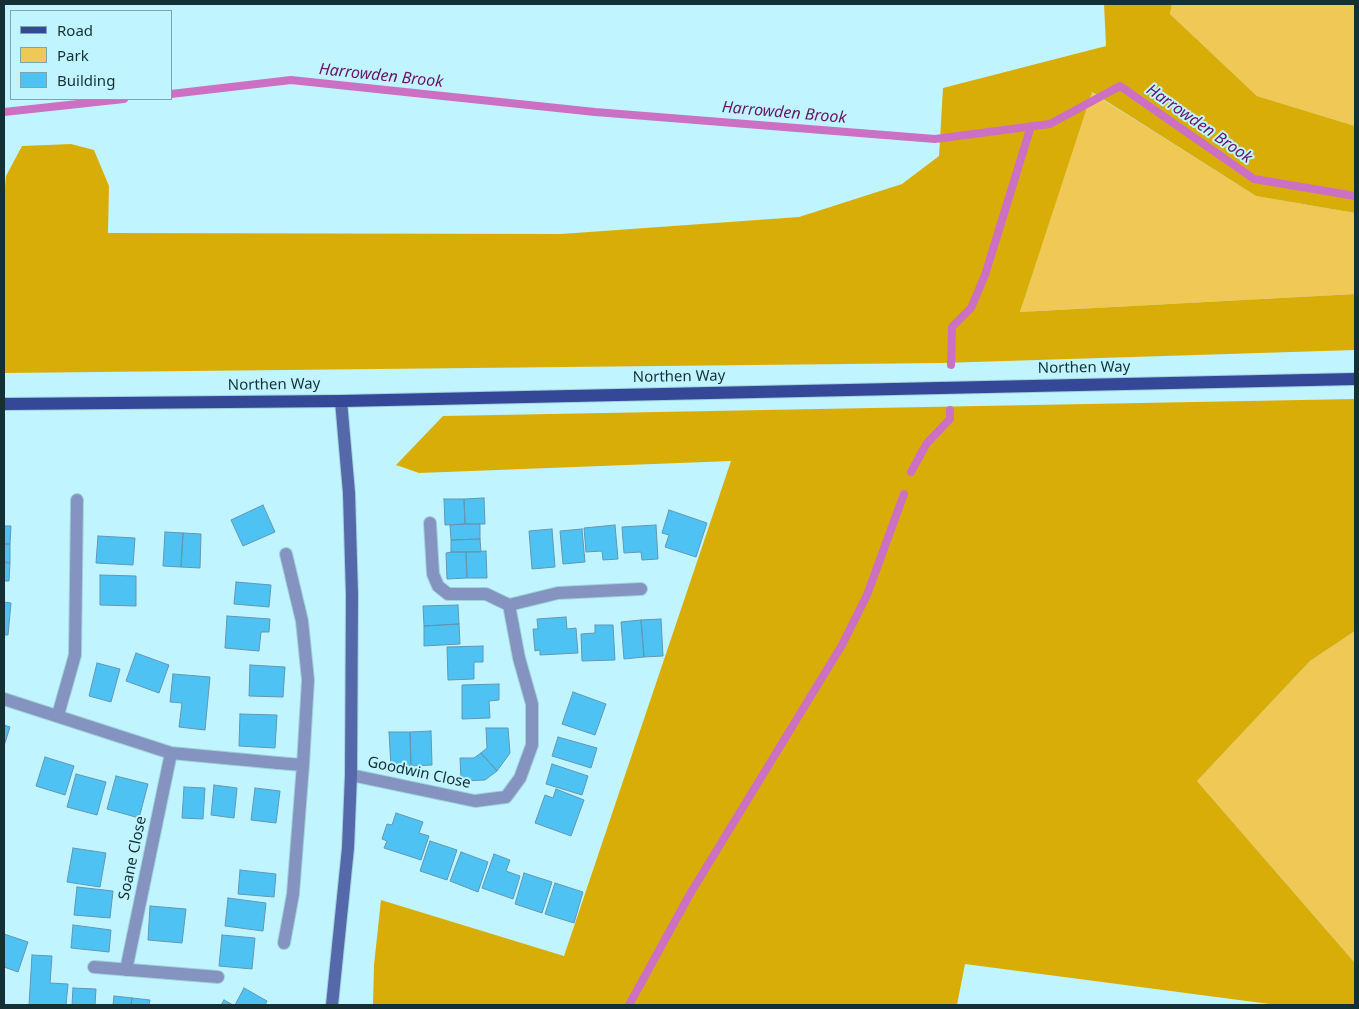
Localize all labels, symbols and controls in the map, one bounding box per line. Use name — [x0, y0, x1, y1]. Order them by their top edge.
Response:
legend — [10, 10, 172, 100]
text: Road — [57, 20, 93, 40]
text: Park — [57, 45, 89, 65]
water label: Harrowden Brook — [318, 60, 444, 92]
text: Building — [57, 70, 115, 90]
water label: Harrowden Brook — [1142, 80, 1256, 168]
water label: Harrowden Brook — [721, 98, 847, 128]
street label: Northen Way — [1038, 358, 1130, 378]
street label: Northen Way — [633, 367, 725, 387]
street label: Northen Way — [228, 375, 320, 395]
street label: Goodwin Close — [366, 753, 472, 793]
street label: Soane Close — [115, 814, 151, 902]

